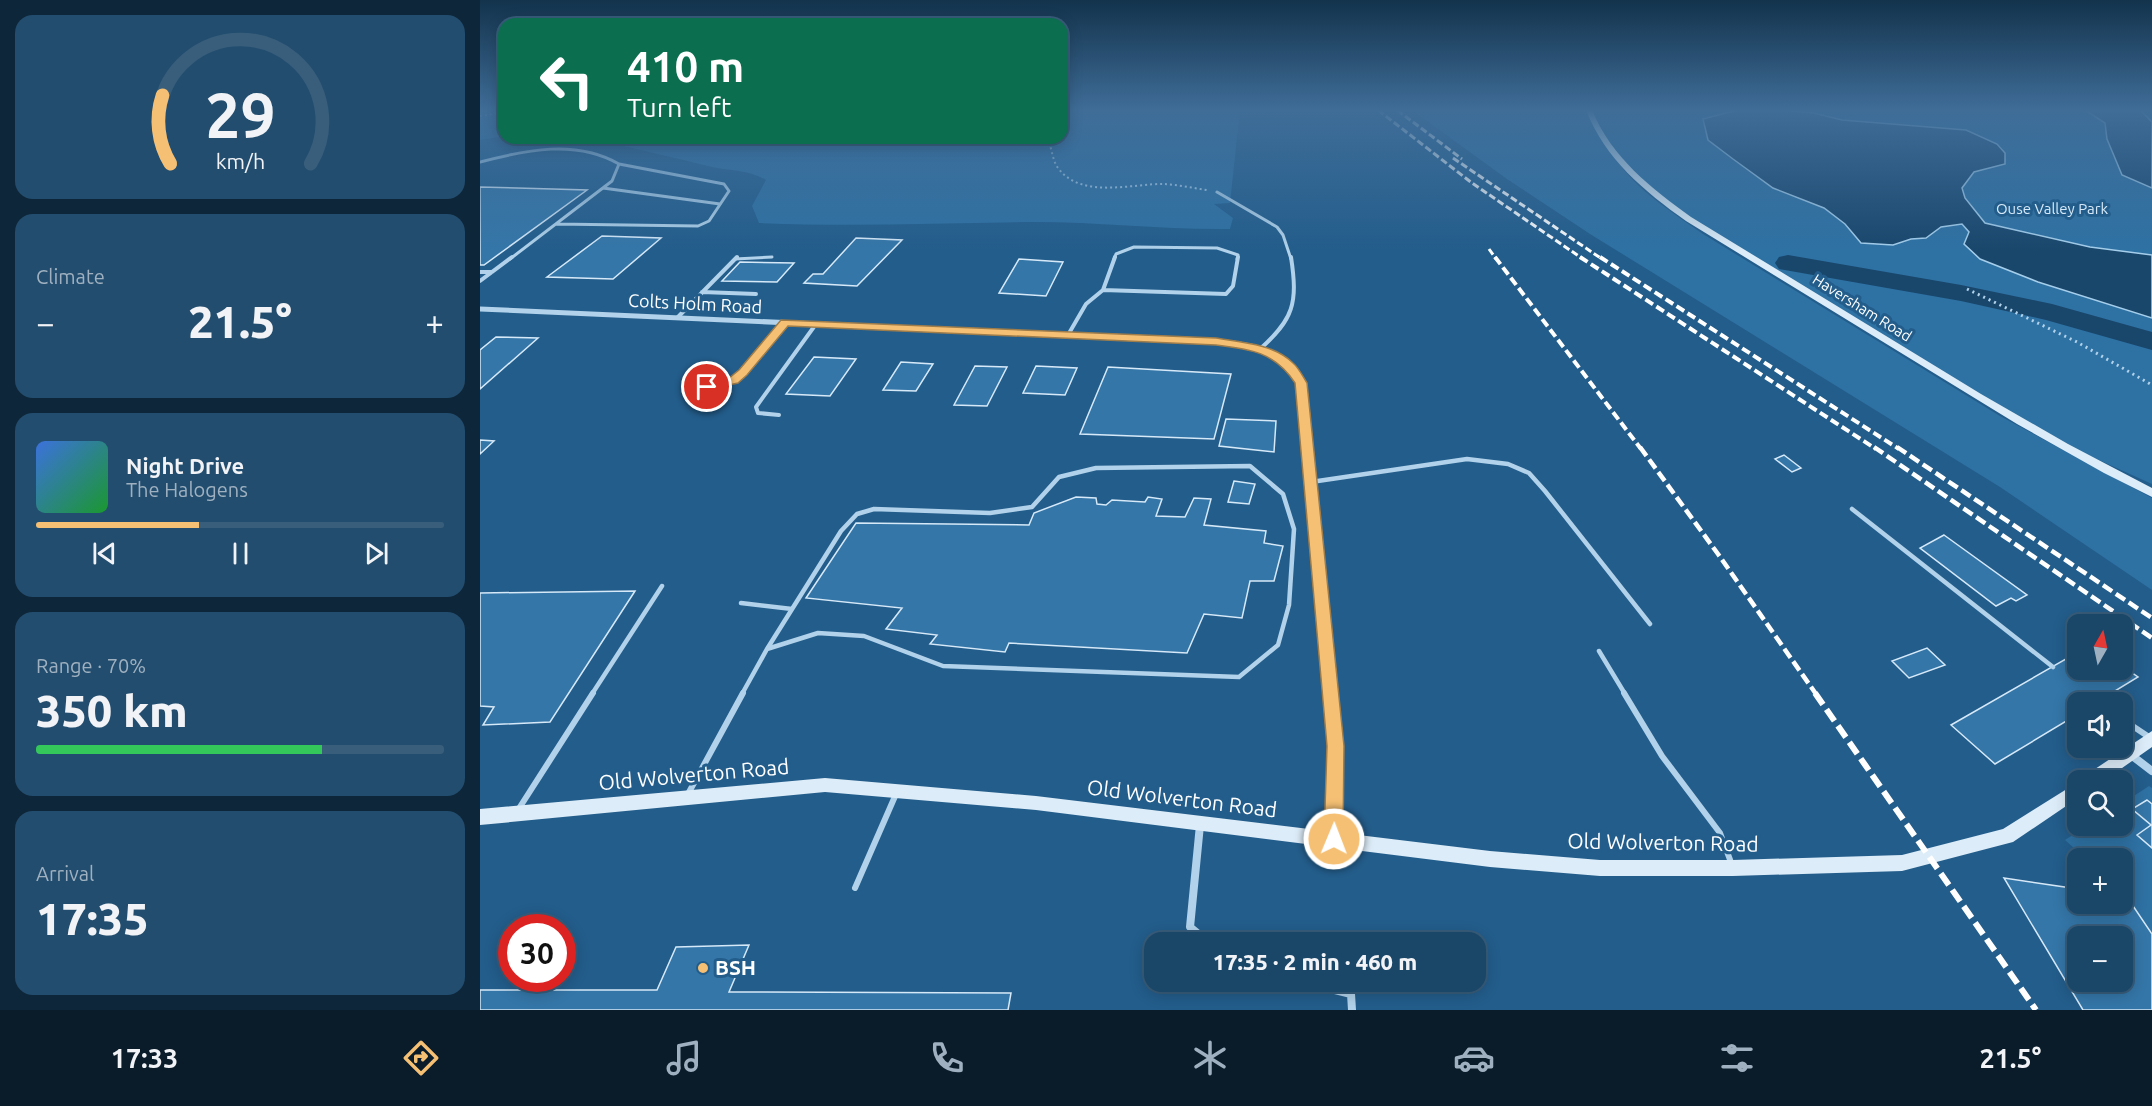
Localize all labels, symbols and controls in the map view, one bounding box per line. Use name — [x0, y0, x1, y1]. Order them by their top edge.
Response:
icon: left — [528, 42, 606, 120]
text: 410 m — [627, 43, 744, 90]
text: 29 — [205, 80, 275, 150]
text: Turn left — [627, 92, 731, 122]
text: km/h — [215, 149, 265, 173]
park label: Ouse Valley Park — [1996, 200, 2108, 217]
text: Climate — [36, 265, 105, 288]
street label: Haversham Road — [1810, 270, 1915, 345]
street label: Colts Holm Road — [628, 290, 763, 316]
text: 21.5° — [188, 296, 292, 347]
text: − — [36, 304, 55, 341]
text: + — [425, 304, 444, 341]
pin — [681, 361, 732, 412]
icon: arrive — [690, 370, 723, 403]
text: Night Drive — [126, 453, 244, 478]
text: The Halogens — [126, 478, 248, 501]
icon: previous — [88, 537, 121, 570]
icon: pause — [224, 537, 257, 570]
icon: next — [360, 537, 393, 570]
north arrow — [2067, 614, 2133, 680]
map controls — [2067, 614, 2133, 992]
text: Range · 70% — [36, 654, 146, 677]
text: 350 km — [36, 685, 188, 736]
button: sound — [2067, 692, 2133, 758]
street label: Old Wolverton Road — [598, 754, 790, 794]
button: search — [2067, 770, 2133, 836]
street label: Old Wolverton Road — [1086, 774, 1278, 822]
position arrow — [1302, 807, 1366, 871]
street label: Old Wolverton Road — [1567, 828, 1759, 856]
button: + — [2067, 848, 2133, 914]
text: Arrival — [36, 862, 94, 885]
text: 17:35 — [36, 893, 149, 944]
speed limit sign: 30 — [498, 914, 576, 992]
button: − — [2067, 926, 2133, 992]
text: 17:35 · 2 min · 460 m — [1213, 949, 1417, 974]
place label: BSH — [715, 955, 756, 979]
marker: BSH — [696, 961, 710, 975]
icon: directions — [400, 1037, 442, 1079]
icon: music — [663, 1037, 705, 1079]
icon: phone — [926, 1037, 968, 1079]
icon: climate — [1189, 1037, 1231, 1079]
icon: car — [1453, 1037, 1495, 1079]
icon: filters — [1716, 1037, 1758, 1079]
text: 17:33 — [111, 1043, 178, 1073]
text: 21.5° — [1979, 1043, 2041, 1073]

